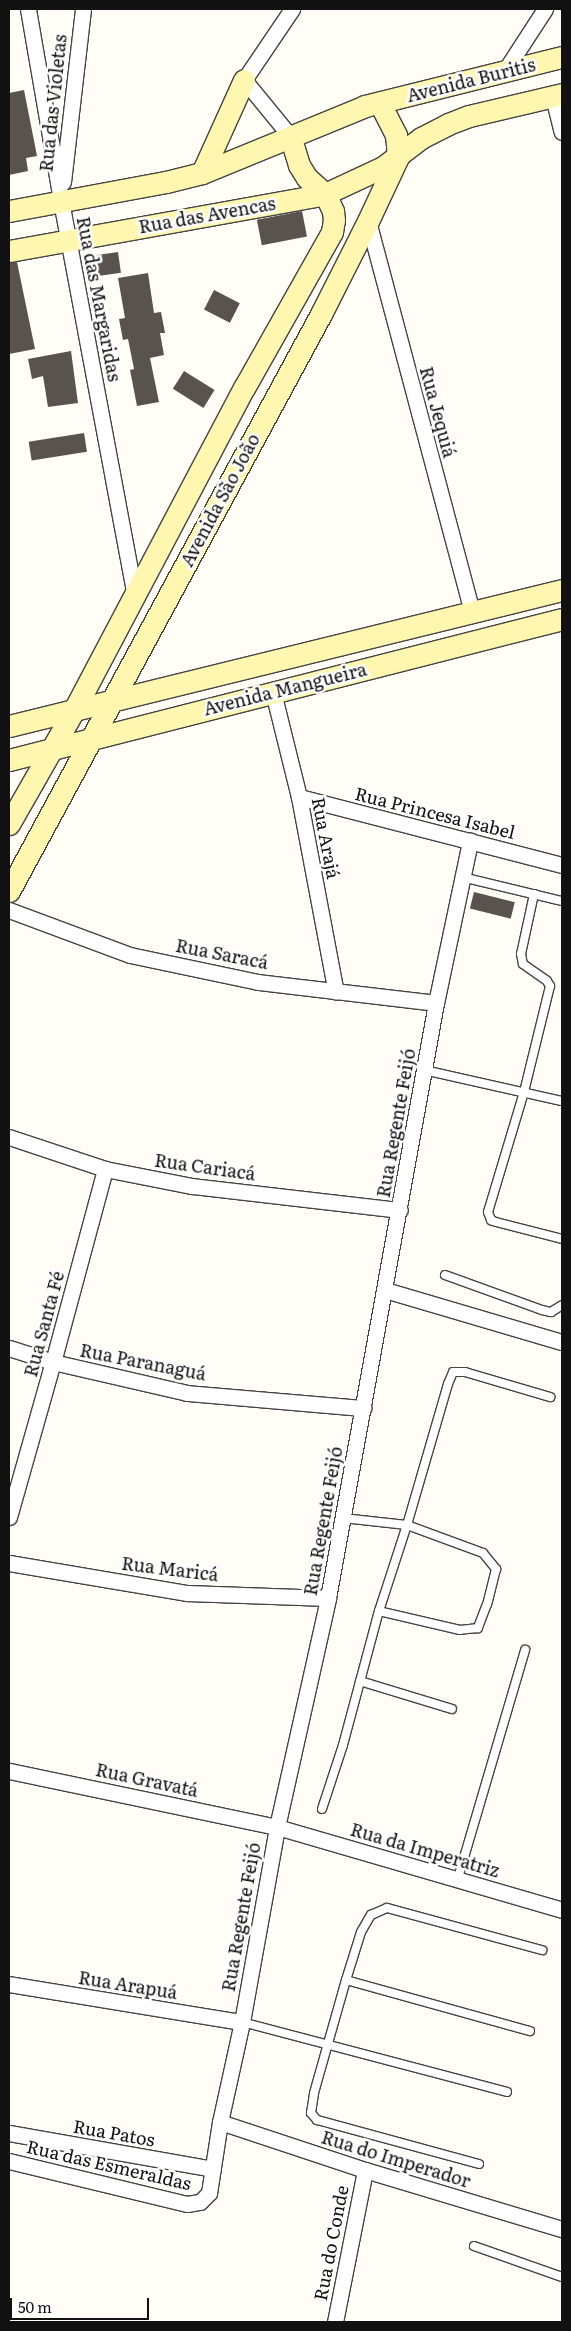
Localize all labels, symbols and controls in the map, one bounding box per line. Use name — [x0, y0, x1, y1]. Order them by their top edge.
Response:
street label: Rua das Violetas — [35, 33, 71, 173]
street label: Avenida Buritis — [404, 54, 538, 106]
street label: Rua das Avencas — [137, 192, 277, 238]
street label: Rua das Margaridas — [72, 215, 126, 383]
street label: Rua Jequiá — [415, 364, 461, 460]
street label: Avenida São João — [176, 430, 264, 570]
street label: Avenida Mangueira — [201, 658, 369, 720]
street label: Rua Princesa Isabel — [353, 783, 517, 843]
street label: Rua Arajá — [308, 795, 344, 881]
street label: Rua Saracá — [174, 934, 270, 974]
street label: Rua Regente Feijó — [372, 1047, 420, 1199]
street label: Rua Cariacá — [153, 1149, 257, 1185]
street label: Rua Santa Fé — [20, 1269, 68, 1379]
street label: Rua Paranaguá — [78, 1339, 208, 1385]
street label: Rua Regente Feijó — [299, 1445, 347, 1597]
street label: Rua Maricá — [120, 1552, 220, 1586]
street label: Rua Gravatá — [94, 1759, 200, 1801]
street label: Rua da Imperatriz — [348, 1818, 502, 1882]
street label: Rua Regente Feijó — [217, 1841, 265, 1993]
street label: Rua Arapuá — [77, 1967, 179, 2003]
street label: Rua Patos — [71, 2115, 157, 2151]
street label: Rua do Imperador — [319, 2126, 473, 2192]
street label: Rua das Esmeraldas — [25, 2136, 193, 2194]
street label: Rua do Conde — [309, 2184, 353, 2302]
scale bar — [12, 2288, 151, 2320]
text: 50 m — [18, 2295, 52, 2318]

